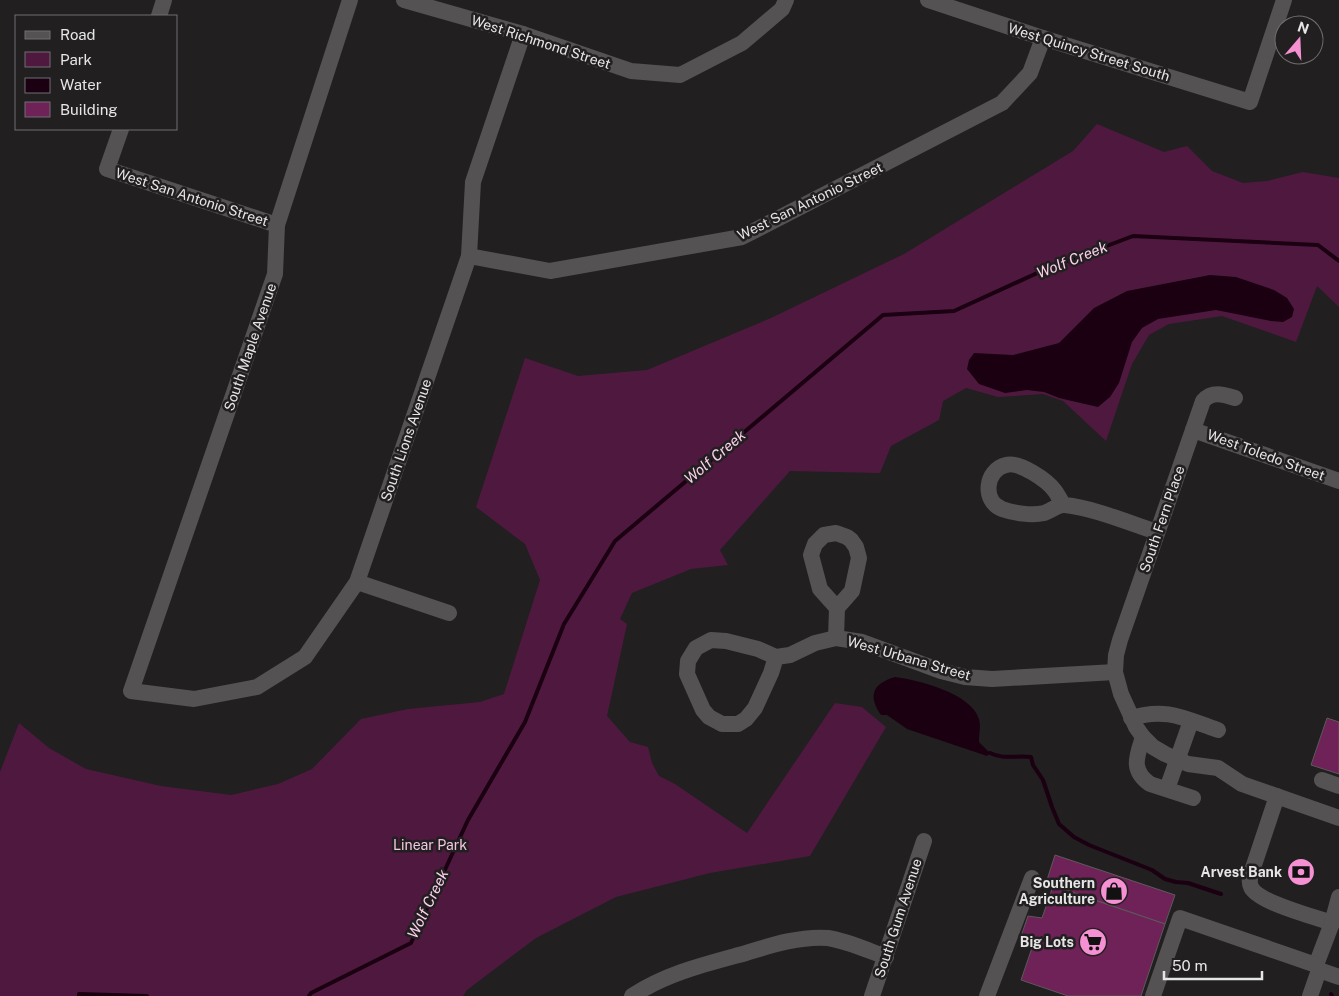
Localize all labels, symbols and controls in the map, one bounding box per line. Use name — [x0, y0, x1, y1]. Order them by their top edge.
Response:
street label: West Richmond Street — [469, 12, 613, 72]
legend — [15, 15, 178, 130]
north arrow — [1274, 15, 1324, 65]
text: N — [1295, 18, 1311, 37]
street label: West Quincy Street South — [1006, 20, 1172, 84]
text: Road — [60, 26, 96, 43]
text: Park — [60, 51, 92, 68]
text: Water — [60, 76, 102, 93]
text: Building — [60, 101, 118, 118]
street label: West San Antonio Street — [735, 159, 885, 243]
street label: West San Antonio Street — [114, 165, 270, 229]
water label: Wolf Creek — [1034, 237, 1110, 281]
street label: South Maple Avenue — [221, 281, 279, 413]
street label: South Lions Avenue — [378, 377, 434, 503]
water label: Wolf Creek — [681, 426, 749, 487]
street label: West Toledo Street — [1205, 426, 1327, 484]
street label: South Fern Place — [1136, 464, 1188, 574]
street label: West Urbana Street — [845, 633, 973, 683]
park label: Linear Park — [393, 837, 467, 853]
street label: South Gum Avenue — [871, 856, 925, 980]
bank icon: Arvest Bank — [1286, 857, 1316, 887]
place label: Arvest Bank — [1201, 864, 1282, 880]
water label: Wolf Creek — [404, 866, 452, 941]
place label: Southern Agriculture — [1019, 875, 1095, 907]
shop icon: Southern Agriculture — [1099, 876, 1129, 906]
supermarket icon: Big Lots — [1078, 927, 1108, 957]
place label: Big Lots — [1020, 934, 1074, 950]
scale bar — [1164, 948, 1262, 980]
text: 50 m — [1172, 957, 1207, 974]

